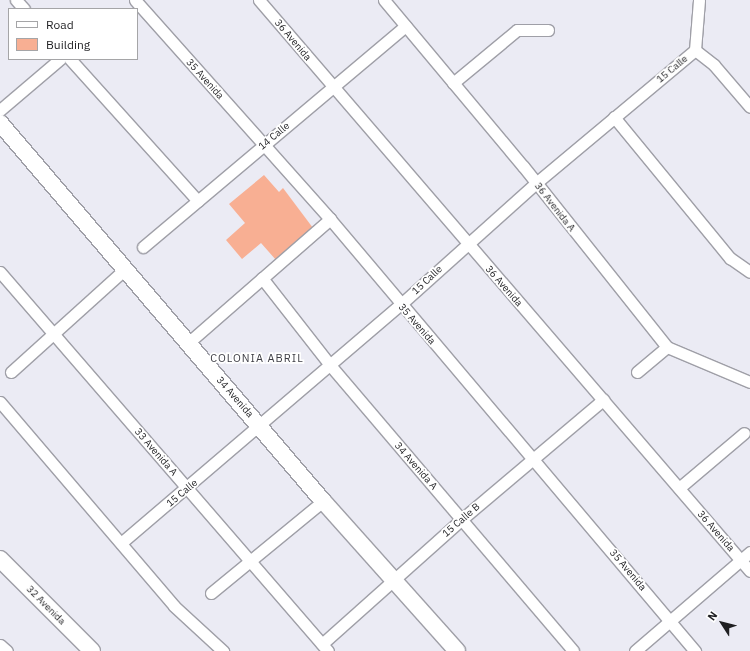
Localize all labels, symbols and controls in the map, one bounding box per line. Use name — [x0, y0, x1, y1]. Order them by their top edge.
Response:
legend — [8, 8, 138, 60]
text: Road — [46, 17, 74, 32]
street label: 36 Avenida — [272, 17, 314, 63]
text: Building — [46, 37, 90, 52]
street label: 15 Calle — [654, 53, 690, 85]
street label: 35 Avenida — [184, 56, 226, 102]
street label: 14 Calle — [256, 120, 292, 152]
street label: 36 Avenida A — [532, 180, 578, 234]
street label: 15 Calle — [409, 263, 445, 297]
street label: 36 Avenida — [483, 263, 525, 309]
street label: 35 Avenida — [396, 301, 438, 347]
district label: COLONIA ABRIL — [210, 351, 304, 365]
street label: 34 Avenida — [214, 374, 256, 420]
street label: 33 Avenida A — [132, 426, 180, 478]
street label: 34 Avenida A — [392, 440, 440, 492]
street label: 15 Calle — [164, 477, 200, 509]
street label: 15 Calle B — [440, 500, 482, 540]
street label: 36 Avenida — [695, 508, 737, 554]
street label: 35 Avenida — [607, 547, 649, 593]
street label: 32 Avenida — [24, 583, 68, 627]
north arrow — [702, 603, 742, 643]
text: N — [704, 609, 720, 623]

